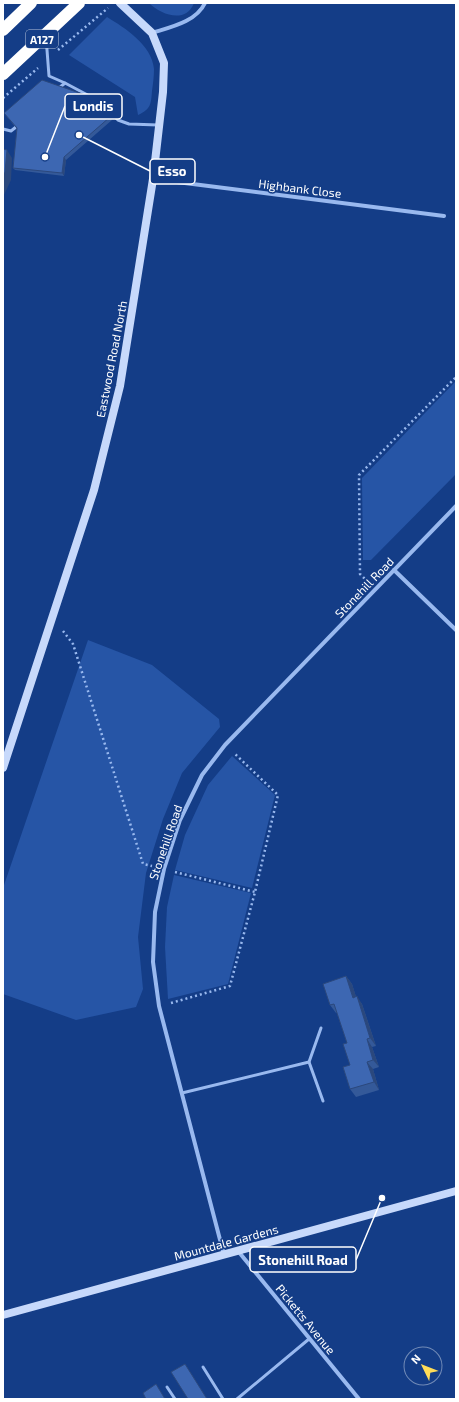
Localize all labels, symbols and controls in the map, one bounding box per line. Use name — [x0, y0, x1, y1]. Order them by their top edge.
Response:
road number: A127 — [26, 30, 58, 48]
callout: Londis — [65, 94, 122, 119]
text: Londis — [73, 98, 113, 114]
callout: Esso — [150, 159, 195, 184]
text: Esso — [158, 163, 187, 179]
street label: Highbank Close — [258, 176, 342, 200]
street label: Eastwood Road North — [93, 299, 129, 419]
street label: Stonehill Road — [332, 554, 396, 620]
street label: Stonehill Road — [146, 803, 184, 881]
street label: Mountdale Gardens — [172, 1221, 280, 1263]
callout: Stonehill Road — [250, 1247, 356, 1272]
text: Stonehill Road — [258, 1252, 348, 1268]
street label: Picketts Avenue — [273, 1281, 339, 1357]
north arrow — [403, 1346, 443, 1386]
text: N — [408, 1351, 423, 1366]

